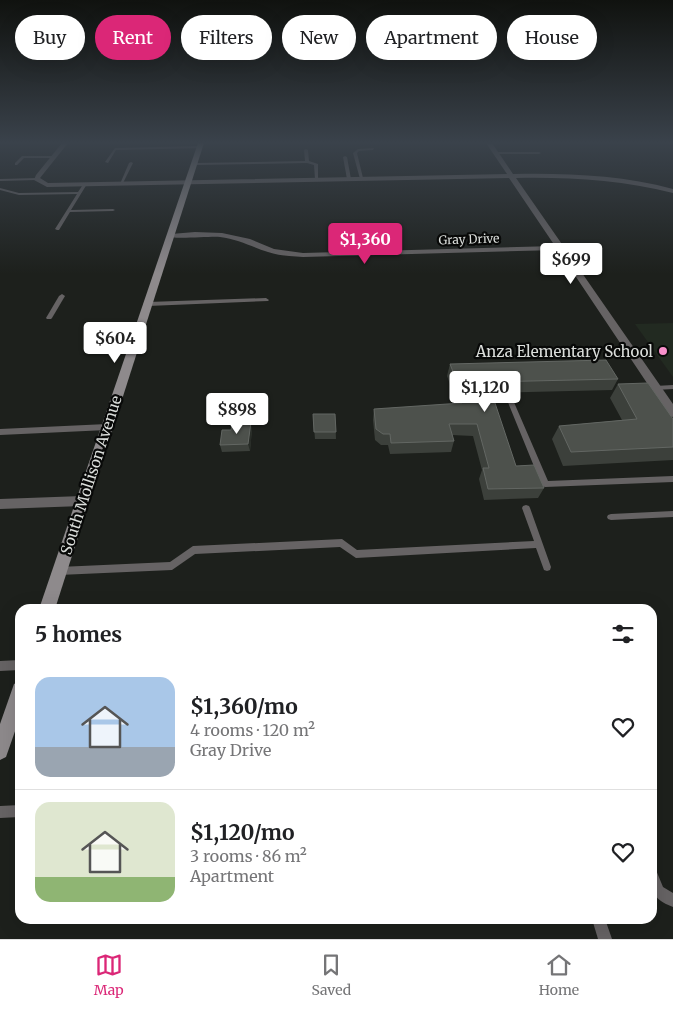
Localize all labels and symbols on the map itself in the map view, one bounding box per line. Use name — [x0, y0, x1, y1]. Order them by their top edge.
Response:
pin: $1,360 — [324, 222, 406, 265]
street label: Gray Drive — [438, 230, 500, 248]
pin: $699 — [541, 242, 601, 285]
pin: $604 — [85, 322, 145, 364]
place label: Anza Elementary School — [475, 342, 653, 361]
marker: Anza Elementary School — [657, 345, 669, 357]
pin: $1,120 — [444, 370, 526, 413]
pin: $898 — [207, 392, 267, 435]
street label: South Mollison Avenue — [56, 393, 126, 557]

